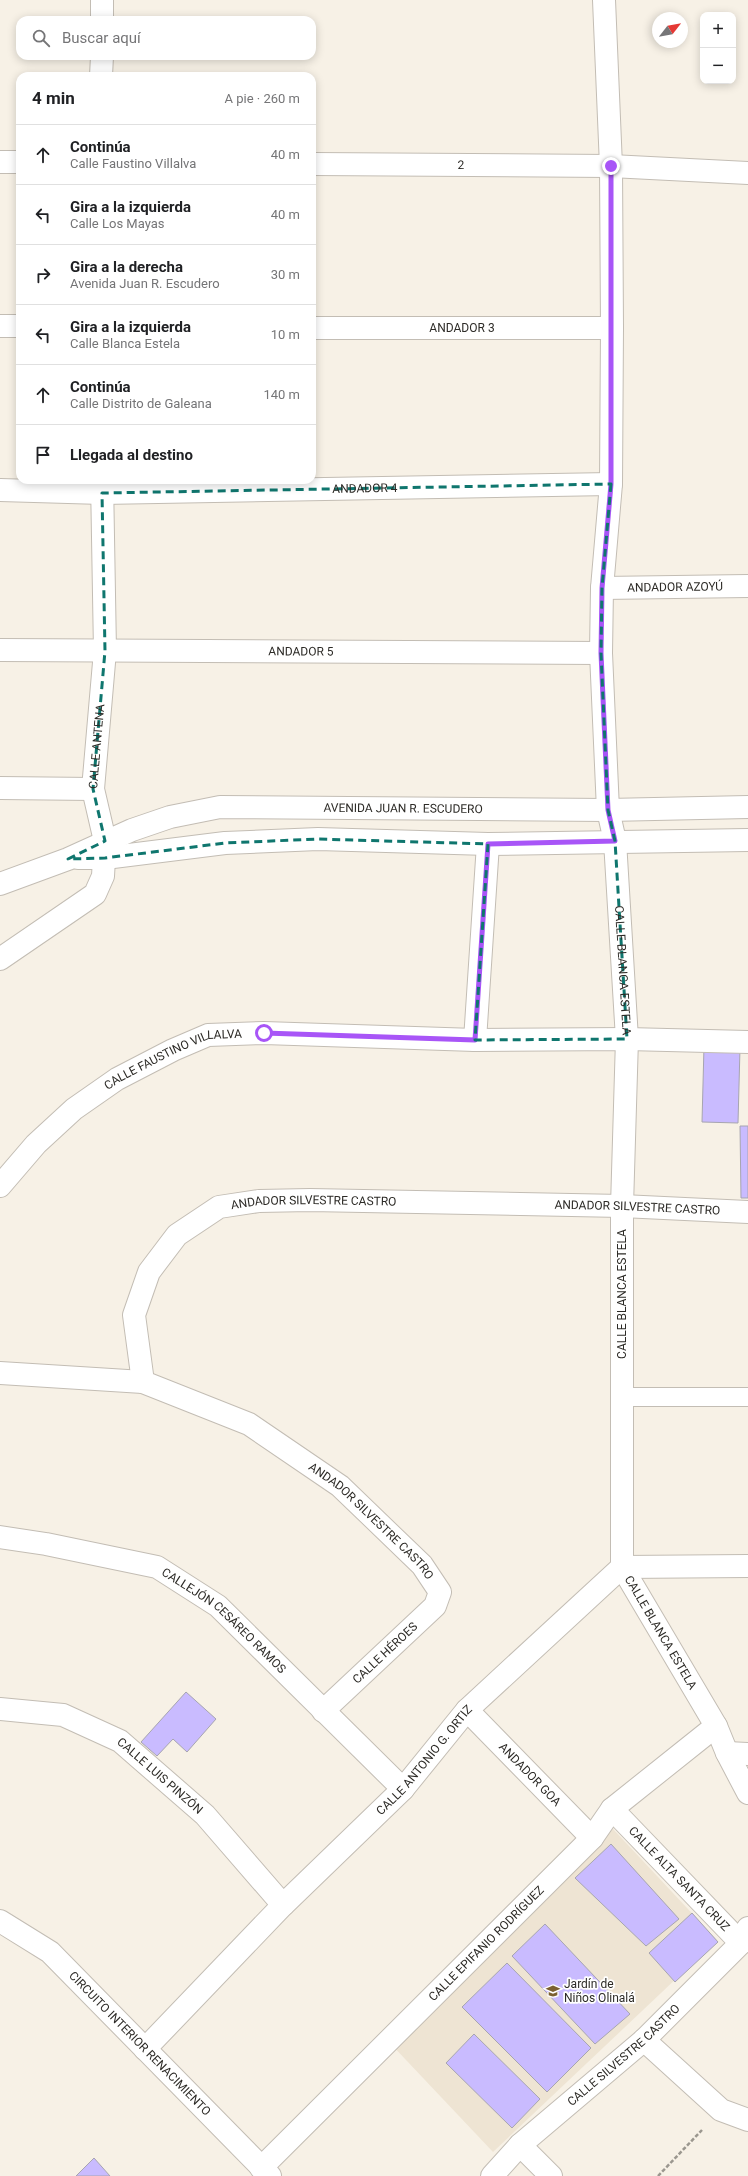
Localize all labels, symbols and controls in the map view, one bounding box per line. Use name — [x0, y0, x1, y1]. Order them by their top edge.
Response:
north arrow — [652, 12, 688, 48]
map controls — [700, 12, 736, 84]
button: + — [700, 12, 736, 48]
search box — [16, 16, 316, 60]
icon: search — [30, 27, 52, 49]
text: Buscar aquí — [62, 29, 141, 47]
button: − — [700, 48, 736, 84]
text: 4 min — [32, 88, 75, 108]
text: A pie · 260 m — [225, 91, 300, 106]
text: Continúa — [70, 138, 131, 156]
icon: ahead — [32, 144, 54, 166]
text: 40 m — [271, 147, 300, 162]
text: Calle Faustino Villalva — [70, 156, 196, 171]
route end — [602, 157, 620, 175]
street label: 2 — [458, 158, 465, 172]
text: Gira a la izquierda — [70, 198, 191, 216]
icon: left — [32, 204, 54, 226]
text: 40 m — [271, 207, 300, 222]
text: Calle Los Mayas — [70, 216, 165, 231]
text: Gira a la derecha — [70, 258, 183, 276]
icon: right — [32, 264, 54, 286]
text: 30 m — [271, 267, 300, 282]
text: Avenida Juan R. Escudero — [70, 276, 220, 291]
text: Gira a la izquierda — [70, 318, 191, 336]
street label: ANDADOR 3 — [429, 321, 495, 335]
icon: left — [32, 324, 54, 346]
text: 10 m — [271, 327, 300, 342]
text: Calle Blanca Estela — [70, 336, 180, 351]
text: Continúa — [70, 378, 131, 396]
icon: ahead — [32, 384, 54, 406]
text: 140 m — [263, 387, 300, 402]
text: Calle Distrito de Galeana — [70, 396, 212, 411]
icon: arrive — [32, 444, 54, 466]
text: Llegada al destino — [70, 446, 193, 464]
street label: ANDADOR 4 — [332, 481, 398, 496]
street label: ANDADOR AZOYÚ — [627, 578, 723, 595]
street label: ANDADOR 5 — [268, 644, 334, 659]
street label: CALLE ANTENA — [86, 703, 107, 789]
street label: AVENIDA JUAN R. ESCUDERO — [323, 801, 483, 816]
street label: CALLE BLANCA ESTELA — [612, 905, 634, 1036]
route start — [255, 1024, 273, 1042]
street label: CALLE FAUSTINO VILLALVA — [102, 1027, 242, 1093]
street label: ANDADOR SILVESTRE CASTRO — [230, 1193, 397, 1212]
street label: ANDADOR SILVESTRE CASTRO — [554, 1198, 721, 1218]
street label: CALLE BLANCA ESTELA — [615, 1229, 629, 1359]
street label: ANDADOR SILVESTRE CASTRO — [306, 1460, 437, 1582]
street label: CALLEJÓN CESÁREO RAMOS — [159, 1565, 289, 1676]
street label: CALLE BLANCA ESTELA — [622, 1573, 700, 1692]
street label: CALLE HÉROES — [349, 1619, 420, 1687]
street label: CALLE ANTONIO G. ORTIZ — [373, 1702, 475, 1818]
street label: CALLE LUIS PINZÓN — [114, 1735, 206, 1817]
street label: ANDADOR GOA — [496, 1740, 564, 1809]
street label: CALLE ALTA SANTA CRUZ — [626, 1824, 733, 1934]
street label: CALLE EPIFANIO RODRÍGUEZ — [426, 1883, 547, 2004]
street label: CIRCUITO INTERIOR RENACIMIENTO — [66, 1968, 214, 2118]
place label: Jardín de Niños Olinalá — [564, 1977, 635, 2005]
school or university icon: Jardín de Niños Olinalá — [545, 1983, 561, 1999]
street label: CALLE SILVESTRE CASTRO — [565, 2001, 683, 2109]

